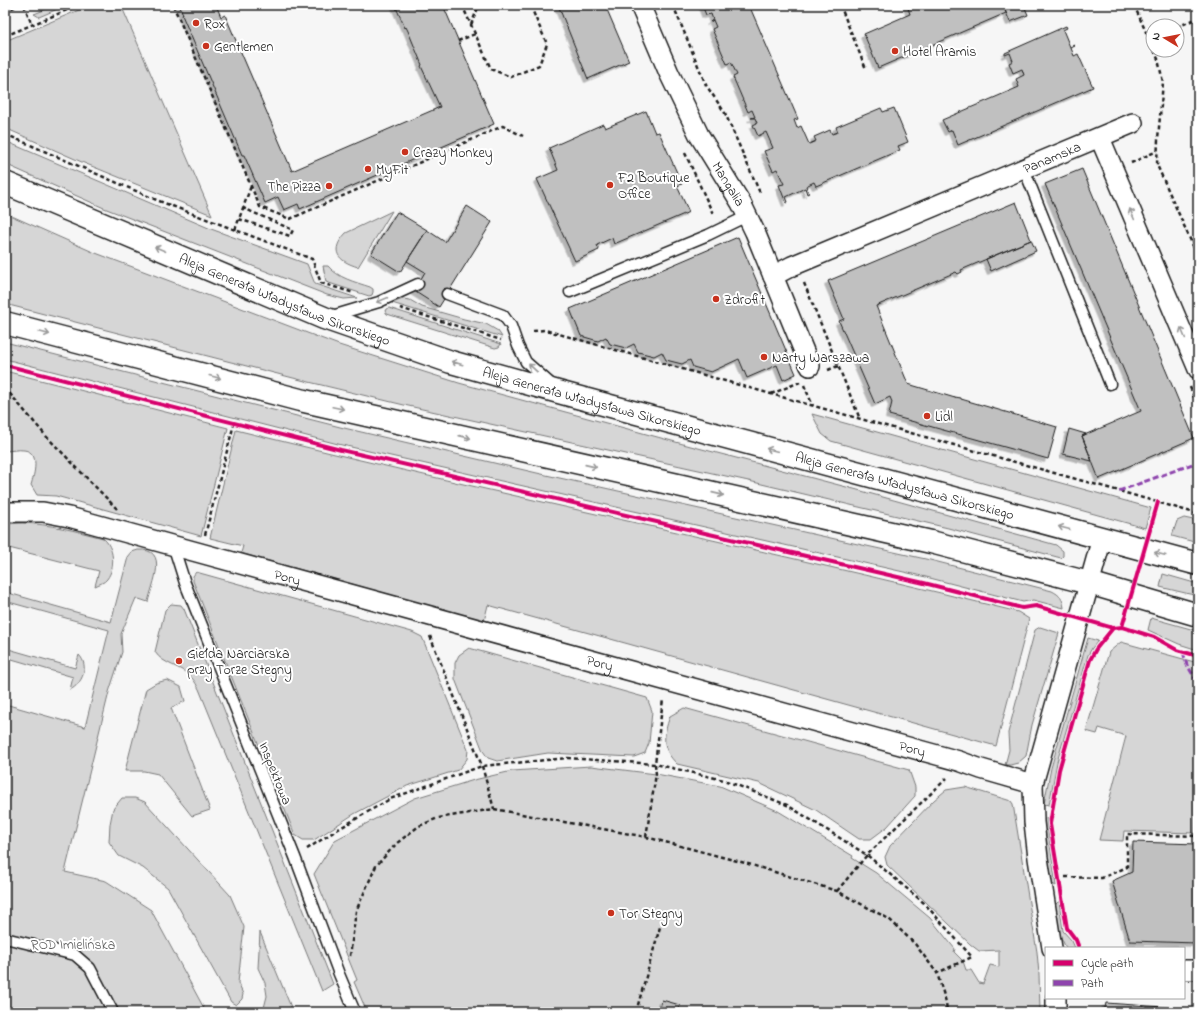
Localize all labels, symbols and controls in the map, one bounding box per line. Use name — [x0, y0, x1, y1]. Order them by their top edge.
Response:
place label: Rox — [204, 14, 225, 35]
marker: Rox — [191, 18, 201, 28]
north arrow — [1145, 18, 1185, 58]
text: N — [1148, 31, 1165, 41]
place label: Gentlemen — [214, 37, 273, 58]
marker: Gentlemen — [201, 41, 211, 51]
place label: Hotel Aramis — [903, 42, 976, 63]
marker: Hotel Aramis — [890, 46, 900, 56]
street label: Panamska — [1020, 137, 1084, 180]
place label: Crazy Monkey — [413, 143, 493, 165]
marker: Crazy Monkey — [400, 147, 410, 157]
street label: Mangalia — [706, 158, 750, 211]
place label: MyFit — [376, 160, 409, 182]
marker: MyFit — [363, 164, 373, 174]
place label: F2 Boutique Office — [617, 168, 690, 205]
place label: The Pizza — [267, 177, 321, 198]
marker: F2 Boutique Office — [605, 180, 615, 190]
marker: The Pizza — [324, 181, 334, 191]
one-way arrow — [1128, 208, 1135, 220]
one-way arrow — [154, 244, 166, 252]
street label: Aleja Generała Władysława Sikorskiego — [175, 249, 393, 352]
place label: Zdrofit — [724, 290, 765, 311]
marker: Zdrofit — [711, 294, 721, 304]
one-way arrow — [377, 297, 389, 304]
one-way arrow — [1179, 328, 1186, 340]
one-way arrow — [37, 329, 50, 337]
place label: Narty Warszawa — [772, 348, 869, 370]
marker: Narty Warszawa — [759, 352, 769, 362]
one-way arrow — [451, 359, 464, 366]
street label: Aleja Generała Władysława Sikorskiego — [480, 362, 703, 442]
one-way arrow — [528, 363, 538, 372]
one-way arrow — [208, 374, 221, 382]
one-way arrow — [331, 405, 344, 413]
place label: Lidl — [935, 407, 953, 428]
marker: Lidl — [922, 411, 932, 421]
one-way arrow — [458, 433, 471, 441]
one-way arrow — [765, 446, 778, 453]
street label: Aleja Generała Władysława Sikorskiego — [793, 447, 1016, 526]
one-way arrow — [585, 462, 598, 470]
one-way arrow — [711, 491, 724, 499]
one-way arrow — [1058, 524, 1071, 532]
one-way arrow — [1154, 550, 1167, 557]
street label: Pory — [271, 565, 303, 593]
place label: Giełda Narciarska przy Torze Stegny — [187, 644, 292, 682]
street label: Pory — [584, 650, 615, 679]
marker: Giełda Narciarska przy Torze Stegny — [174, 656, 184, 666]
street label: Pory — [896, 736, 928, 764]
street label: Inspektowa — [252, 739, 297, 808]
place label: Tor Stegny — [619, 904, 683, 926]
marker: Tor Stegny — [606, 908, 616, 918]
park label: ROD Imielińska — [31, 935, 115, 956]
legend — [1045, 947, 1185, 999]
text: Cycle path — [1081, 955, 1133, 974]
text: Path — [1081, 975, 1104, 993]

